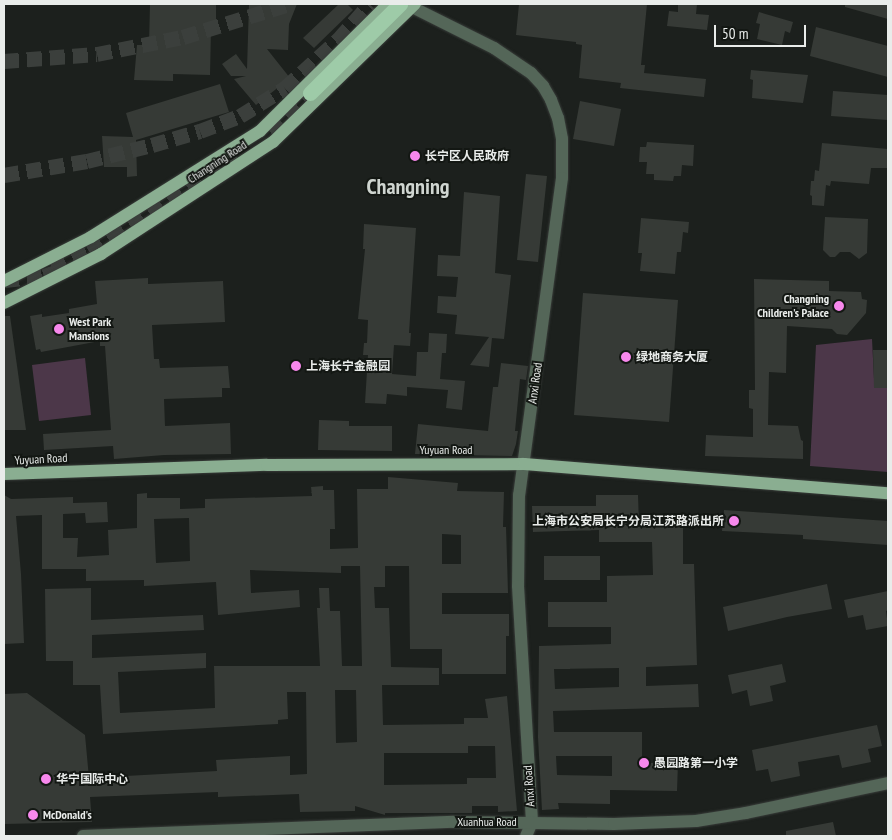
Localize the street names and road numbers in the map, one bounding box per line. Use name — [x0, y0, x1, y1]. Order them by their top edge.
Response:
street label: Changning Road — [185, 138, 249, 186]
street label: Anxi Road — [525, 361, 545, 405]
street label: Yuyuan Road — [420, 443, 472, 457]
street label: Yuyuan Road — [14, 450, 68, 468]
street label: Anxi Road — [520, 765, 538, 807]
street label: Xuanhua Road — [457, 815, 517, 829]

